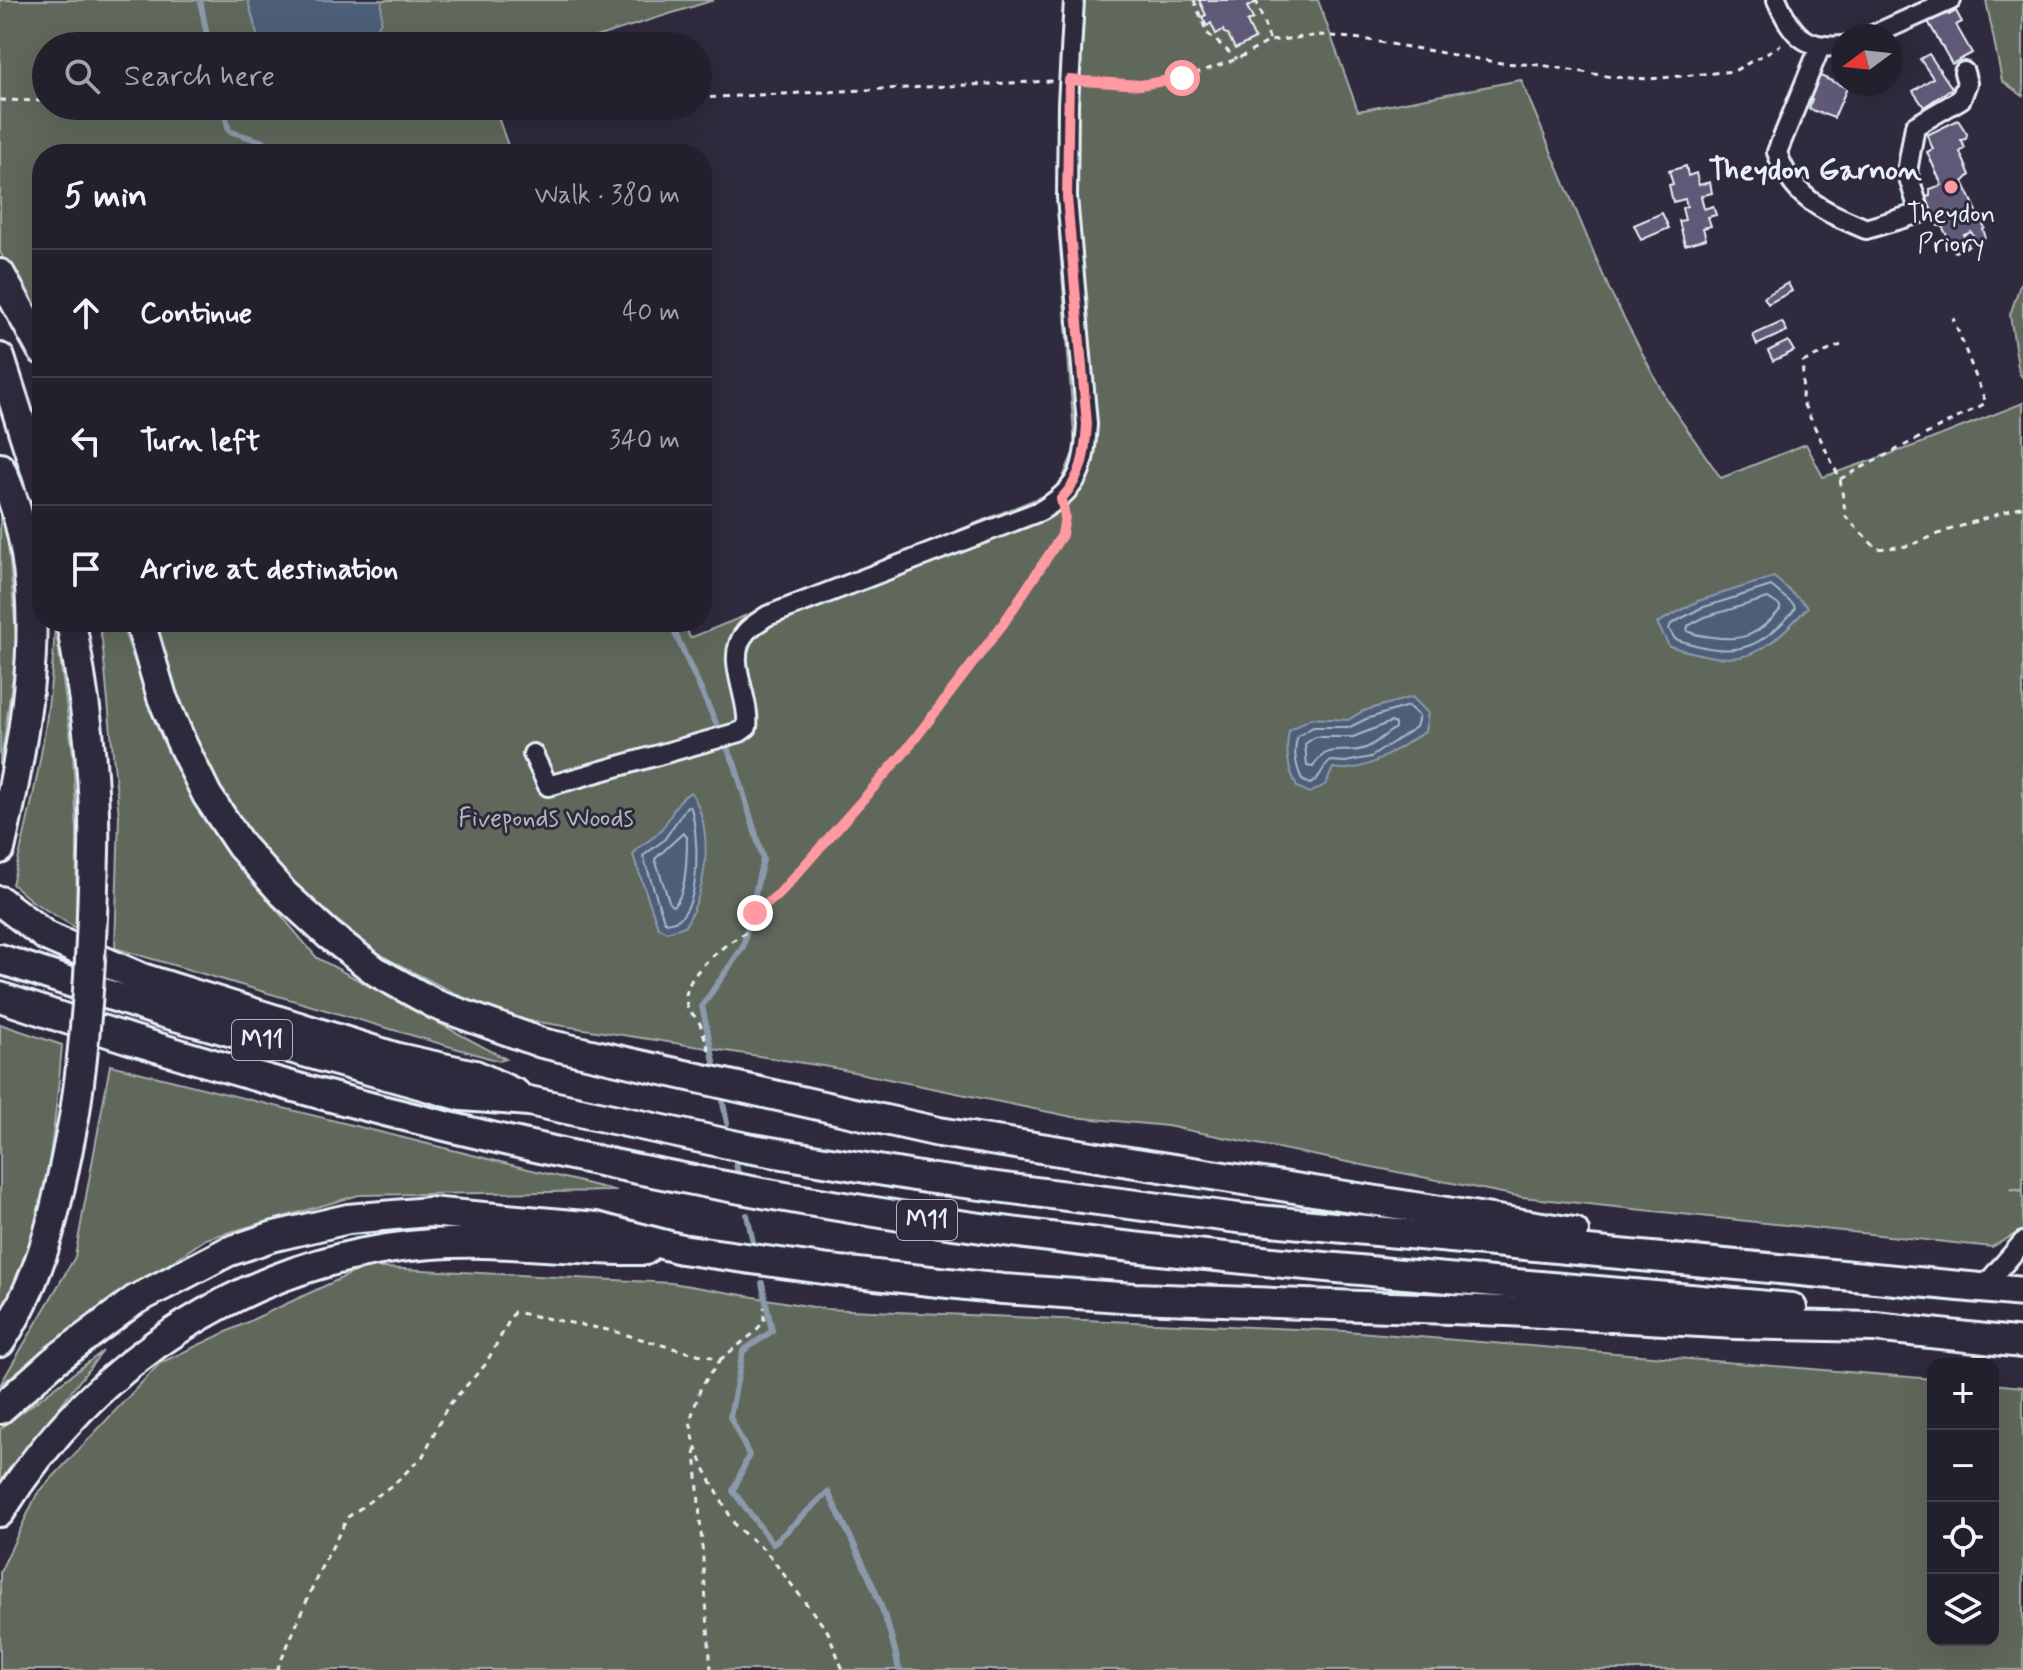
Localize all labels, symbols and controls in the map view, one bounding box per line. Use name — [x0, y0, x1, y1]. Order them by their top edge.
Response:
north arrow — [1831, 24, 1903, 96]
search box — [32, 32, 712, 120]
icon: search — [60, 54, 104, 98]
text: Search here — [124, 57, 275, 96]
route start — [1164, 60, 1200, 96]
district label: Theydon Garnon — [1708, 151, 1922, 190]
text: 5 min — [64, 174, 147, 219]
marker: Theydon Priory — [1942, 178, 1960, 196]
text: Walk · 380 m — [534, 179, 680, 213]
place label: Theydon Priory — [1907, 198, 1995, 262]
icon: ahead — [64, 291, 108, 335]
text: Continue — [140, 294, 252, 333]
text: 40 m — [622, 296, 680, 330]
icon: left — [64, 419, 108, 463]
text: Turn left — [140, 422, 260, 461]
text: 340 m — [609, 424, 680, 458]
icon: arrive — [64, 547, 108, 591]
text: Arrive at destination — [140, 550, 398, 589]
park label: Fiveponds Woods — [458, 802, 634, 836]
route end — [737, 895, 773, 931]
road number: M11 — [232, 1020, 292, 1060]
road number: M11 — [897, 1200, 957, 1240]
map controls — [1927, 1358, 1999, 1646]
button: + — [1927, 1358, 1999, 1430]
button: − — [1927, 1430, 1999, 1502]
button: locate — [1927, 1502, 1999, 1574]
button: layers — [1927, 1574, 1999, 1646]

